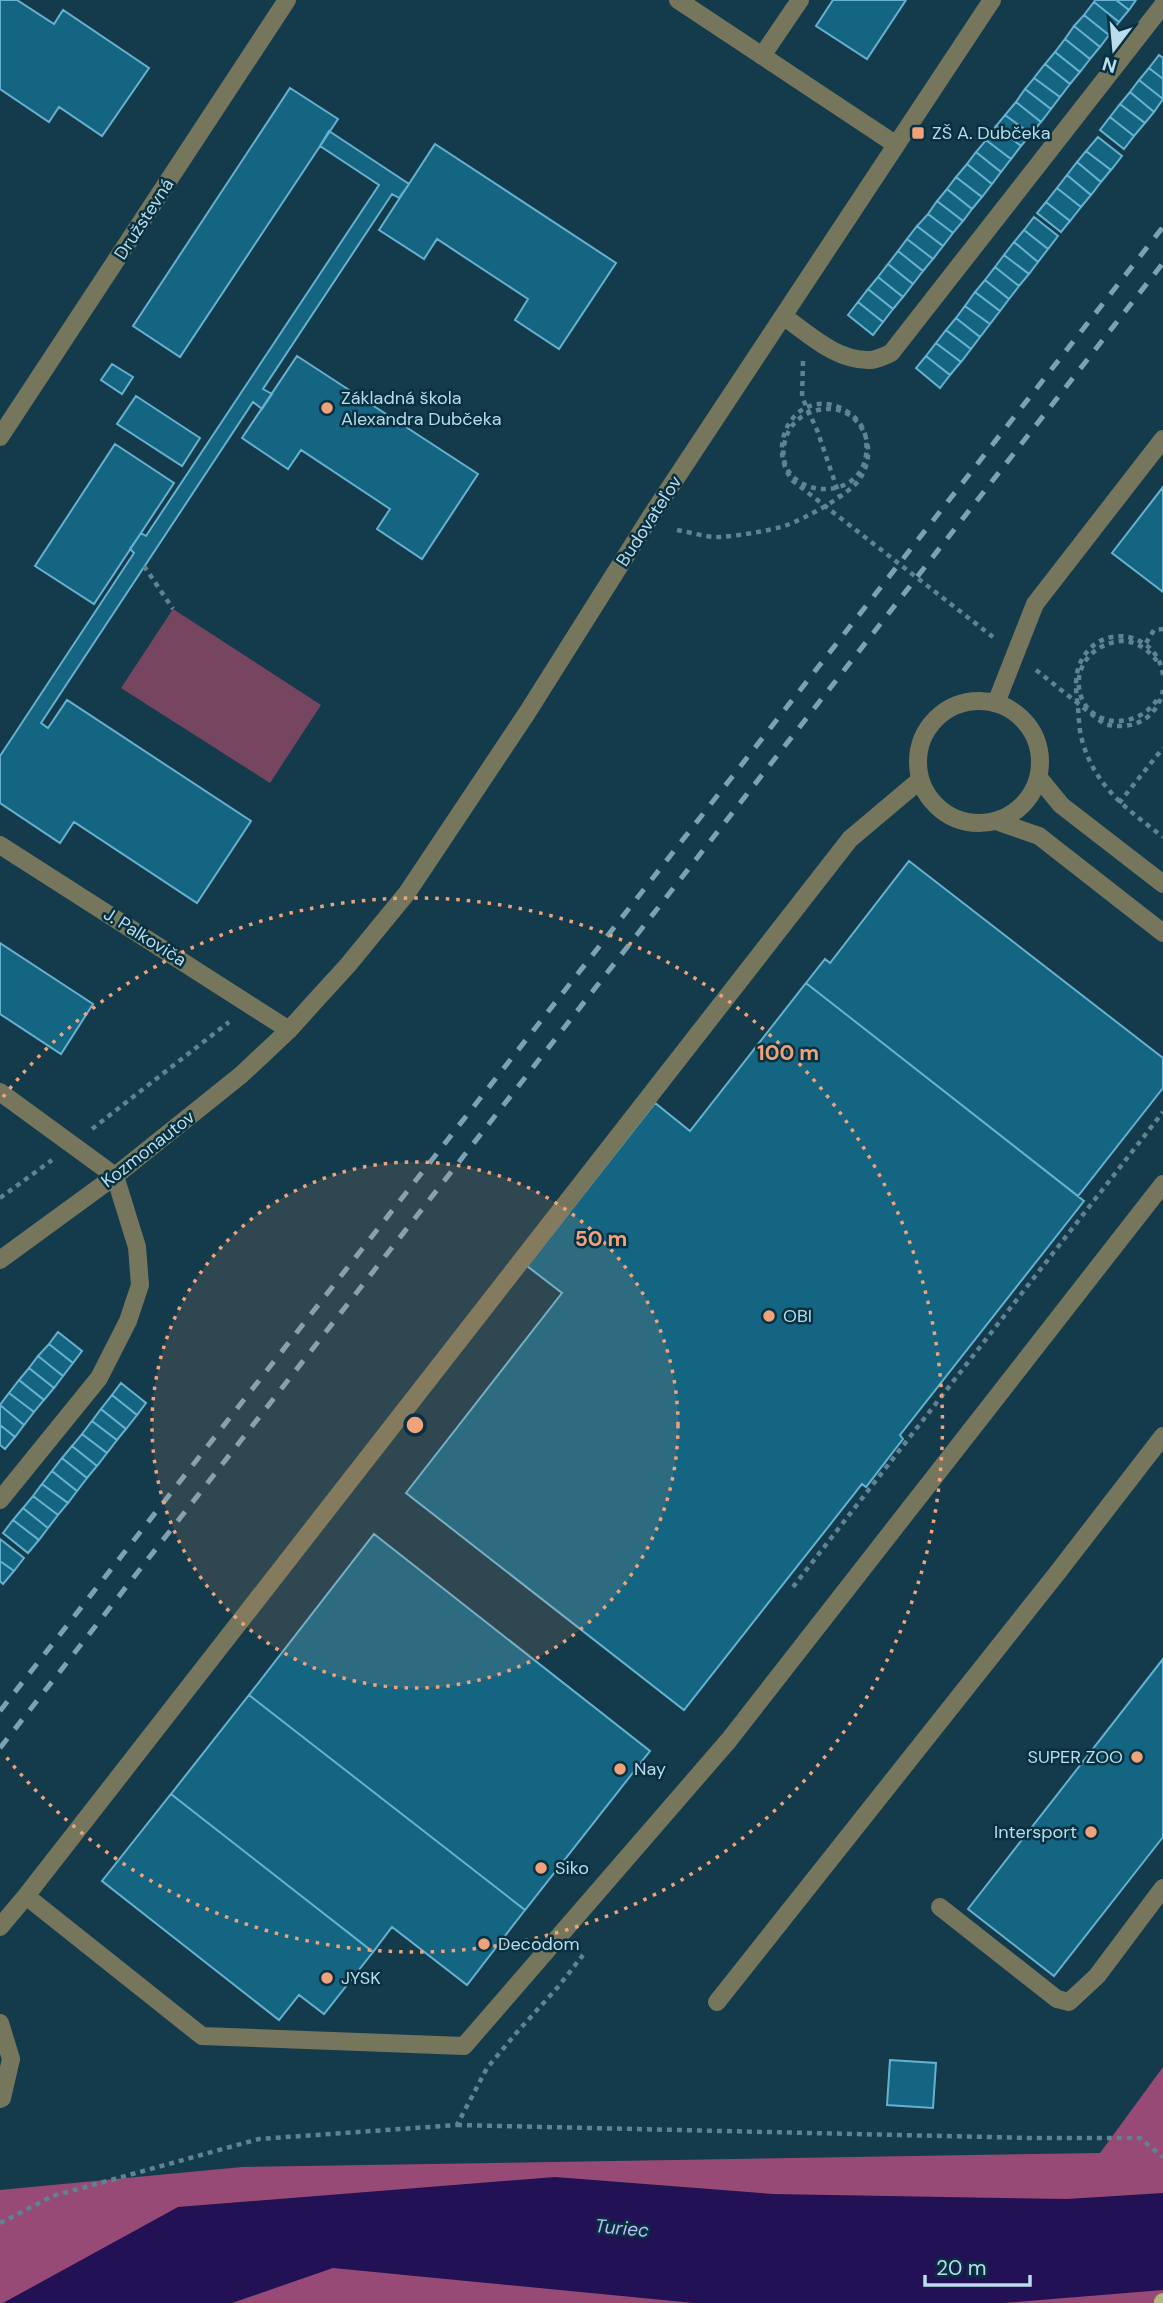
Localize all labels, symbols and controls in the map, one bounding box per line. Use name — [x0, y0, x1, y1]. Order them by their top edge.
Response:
north arrow — [1079, 14, 1149, 84]
text: N — [1099, 51, 1120, 79]
place label: ZŠ A. Dubčeka — [932, 121, 1051, 145]
marker: ZŠ A. Dubčeka — [910, 125, 926, 141]
street label: Družstevná — [109, 174, 179, 264]
place label: Základná škola Alexandra Dubčeka — [341, 386, 502, 431]
marker: Základná škola Alexandra Dubčeka — [319, 400, 335, 416]
street label: Budovateľov — [611, 471, 688, 571]
street label: J. Palkoviča — [99, 902, 191, 972]
text: 100 m — [757, 1039, 819, 1067]
street label: Kozmonautov — [96, 1105, 200, 1193]
text: 50 m — [575, 1225, 627, 1253]
place label: OBI — [783, 1304, 812, 1328]
marker: OBI — [761, 1308, 777, 1324]
centre of rings — [403, 1413, 427, 1437]
place label: SUPER ZOO — [1027, 1745, 1123, 1769]
marker: SUPER ZOO — [1129, 1749, 1145, 1765]
place label: Nay — [634, 1757, 666, 1781]
marker: Nay — [612, 1761, 628, 1777]
place label: Intersport — [994, 1820, 1077, 1844]
marker: Intersport — [1083, 1824, 1099, 1840]
place label: Siko — [555, 1856, 589, 1880]
marker: Siko — [533, 1860, 549, 1876]
place label: Decodom — [498, 1932, 580, 1956]
marker: Decodom — [476, 1936, 492, 1952]
place label: JYSK — [341, 1966, 381, 1990]
marker: JYSK — [319, 1970, 335, 1986]
water label: Turiec — [594, 2213, 650, 2243]
scale bar — [925, 2244, 1030, 2288]
text: 20 m — [936, 2254, 987, 2282]

